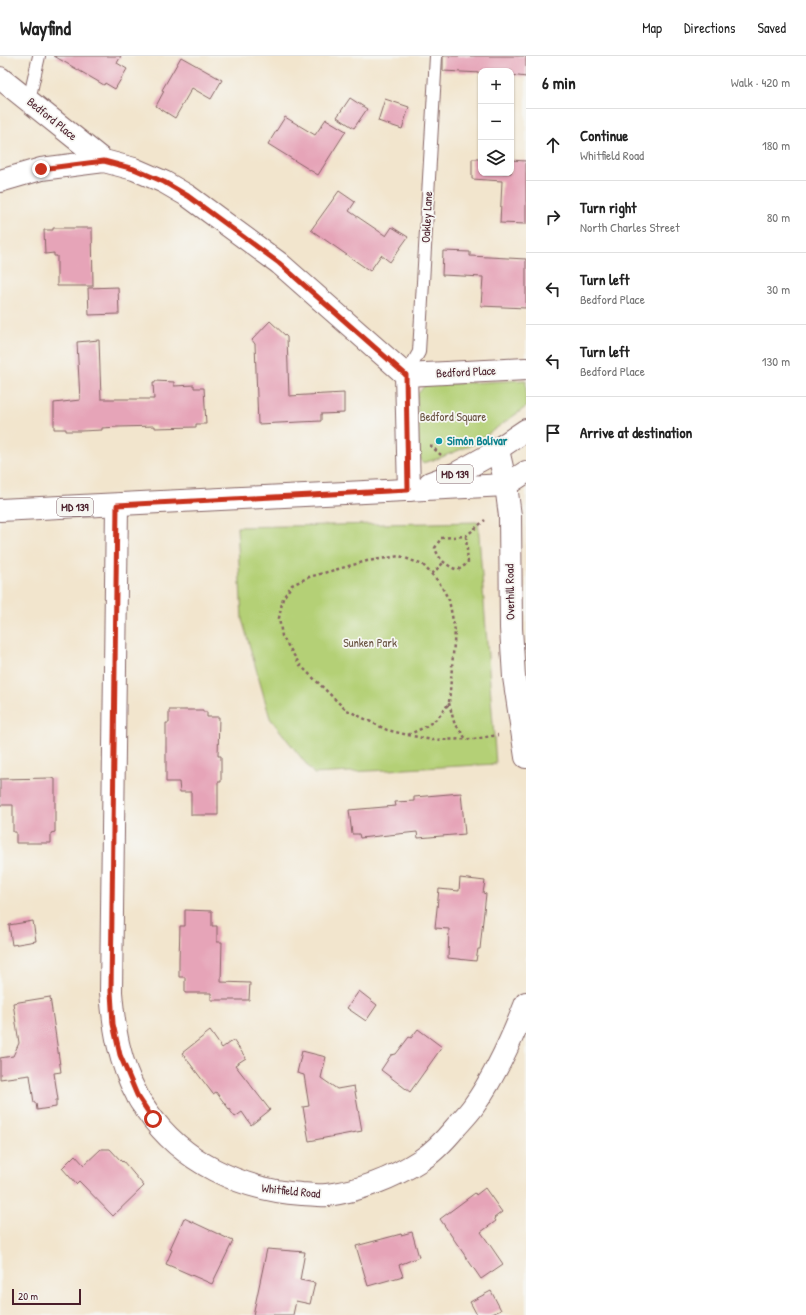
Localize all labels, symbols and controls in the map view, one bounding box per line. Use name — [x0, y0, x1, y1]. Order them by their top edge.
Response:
text: Wayfind — [20, 15, 71, 41]
text: Map — [642, 18, 662, 37]
text: Directions — [684, 18, 735, 37]
text: Saved — [757, 18, 786, 37]
map controls — [478, 68, 514, 176]
button: + — [478, 68, 514, 104]
text: 6 min — [542, 71, 576, 94]
text: Walk · 420 m — [731, 73, 790, 91]
street label: Bedford Place — [24, 93, 81, 144]
button: − — [478, 104, 514, 140]
text: Continue — [580, 125, 628, 146]
icon: ahead — [542, 134, 564, 156]
text: 180 m — [762, 136, 790, 154]
button: layers — [478, 140, 514, 176]
text: Whitfield Road — [580, 146, 644, 164]
route end — [32, 160, 50, 178]
street label: Oakley Lane — [417, 191, 436, 243]
text: Turn right — [580, 197, 636, 218]
icon: right — [542, 206, 564, 228]
text: 80 m — [767, 208, 790, 226]
text: North Charles Street — [580, 218, 680, 236]
text: Turn left — [580, 269, 630, 290]
icon: left — [542, 278, 564, 300]
text: 30 m — [767, 280, 790, 298]
text: Bedford Place — [580, 290, 645, 308]
text: Turn left — [580, 341, 630, 362]
icon: left — [542, 350, 564, 372]
text: 130 m — [762, 352, 790, 370]
street label: Bedford Place — [436, 361, 497, 382]
text: Bedford Place — [580, 362, 645, 380]
park label: Bedford Square — [420, 408, 487, 425]
icon: arrive — [542, 422, 564, 444]
text: Arrive at destination — [580, 422, 692, 443]
place label: Simón Bolívar — [447, 432, 508, 449]
marker: Simón Bolívar — [434, 436, 444, 446]
road number: MD 139 — [437, 465, 473, 483]
road number: MD 139 — [57, 498, 93, 516]
street label: Overhill Road — [501, 563, 518, 620]
park label: Sunken Park — [343, 634, 397, 651]
route start — [144, 1110, 162, 1128]
street label: Whitfield Road — [261, 1179, 322, 1202]
scale bar — [12, 1287, 81, 1306]
text: 20 m — [18, 1289, 38, 1303]

